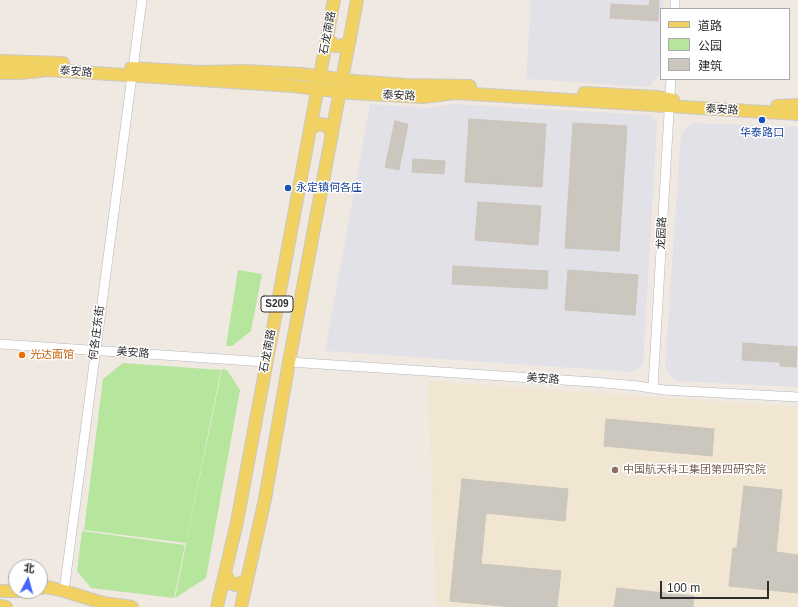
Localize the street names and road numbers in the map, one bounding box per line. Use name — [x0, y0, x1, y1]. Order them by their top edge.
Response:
street label: 石龙南路 — [317, 10, 339, 56]
street label: 泰安路 — [59, 64, 93, 80]
street label: 泰安路 — [382, 89, 416, 103]
street label: 泰安路 — [705, 103, 739, 117]
street label: 龙园路 — [655, 216, 669, 250]
road number: S209 — [261, 296, 293, 312]
street label: 何各庄东街 — [87, 305, 107, 361]
street label: 石龙南路 — [257, 328, 279, 374]
street label: 美安路 — [116, 345, 150, 361]
street label: 美安路 — [526, 371, 560, 387]

